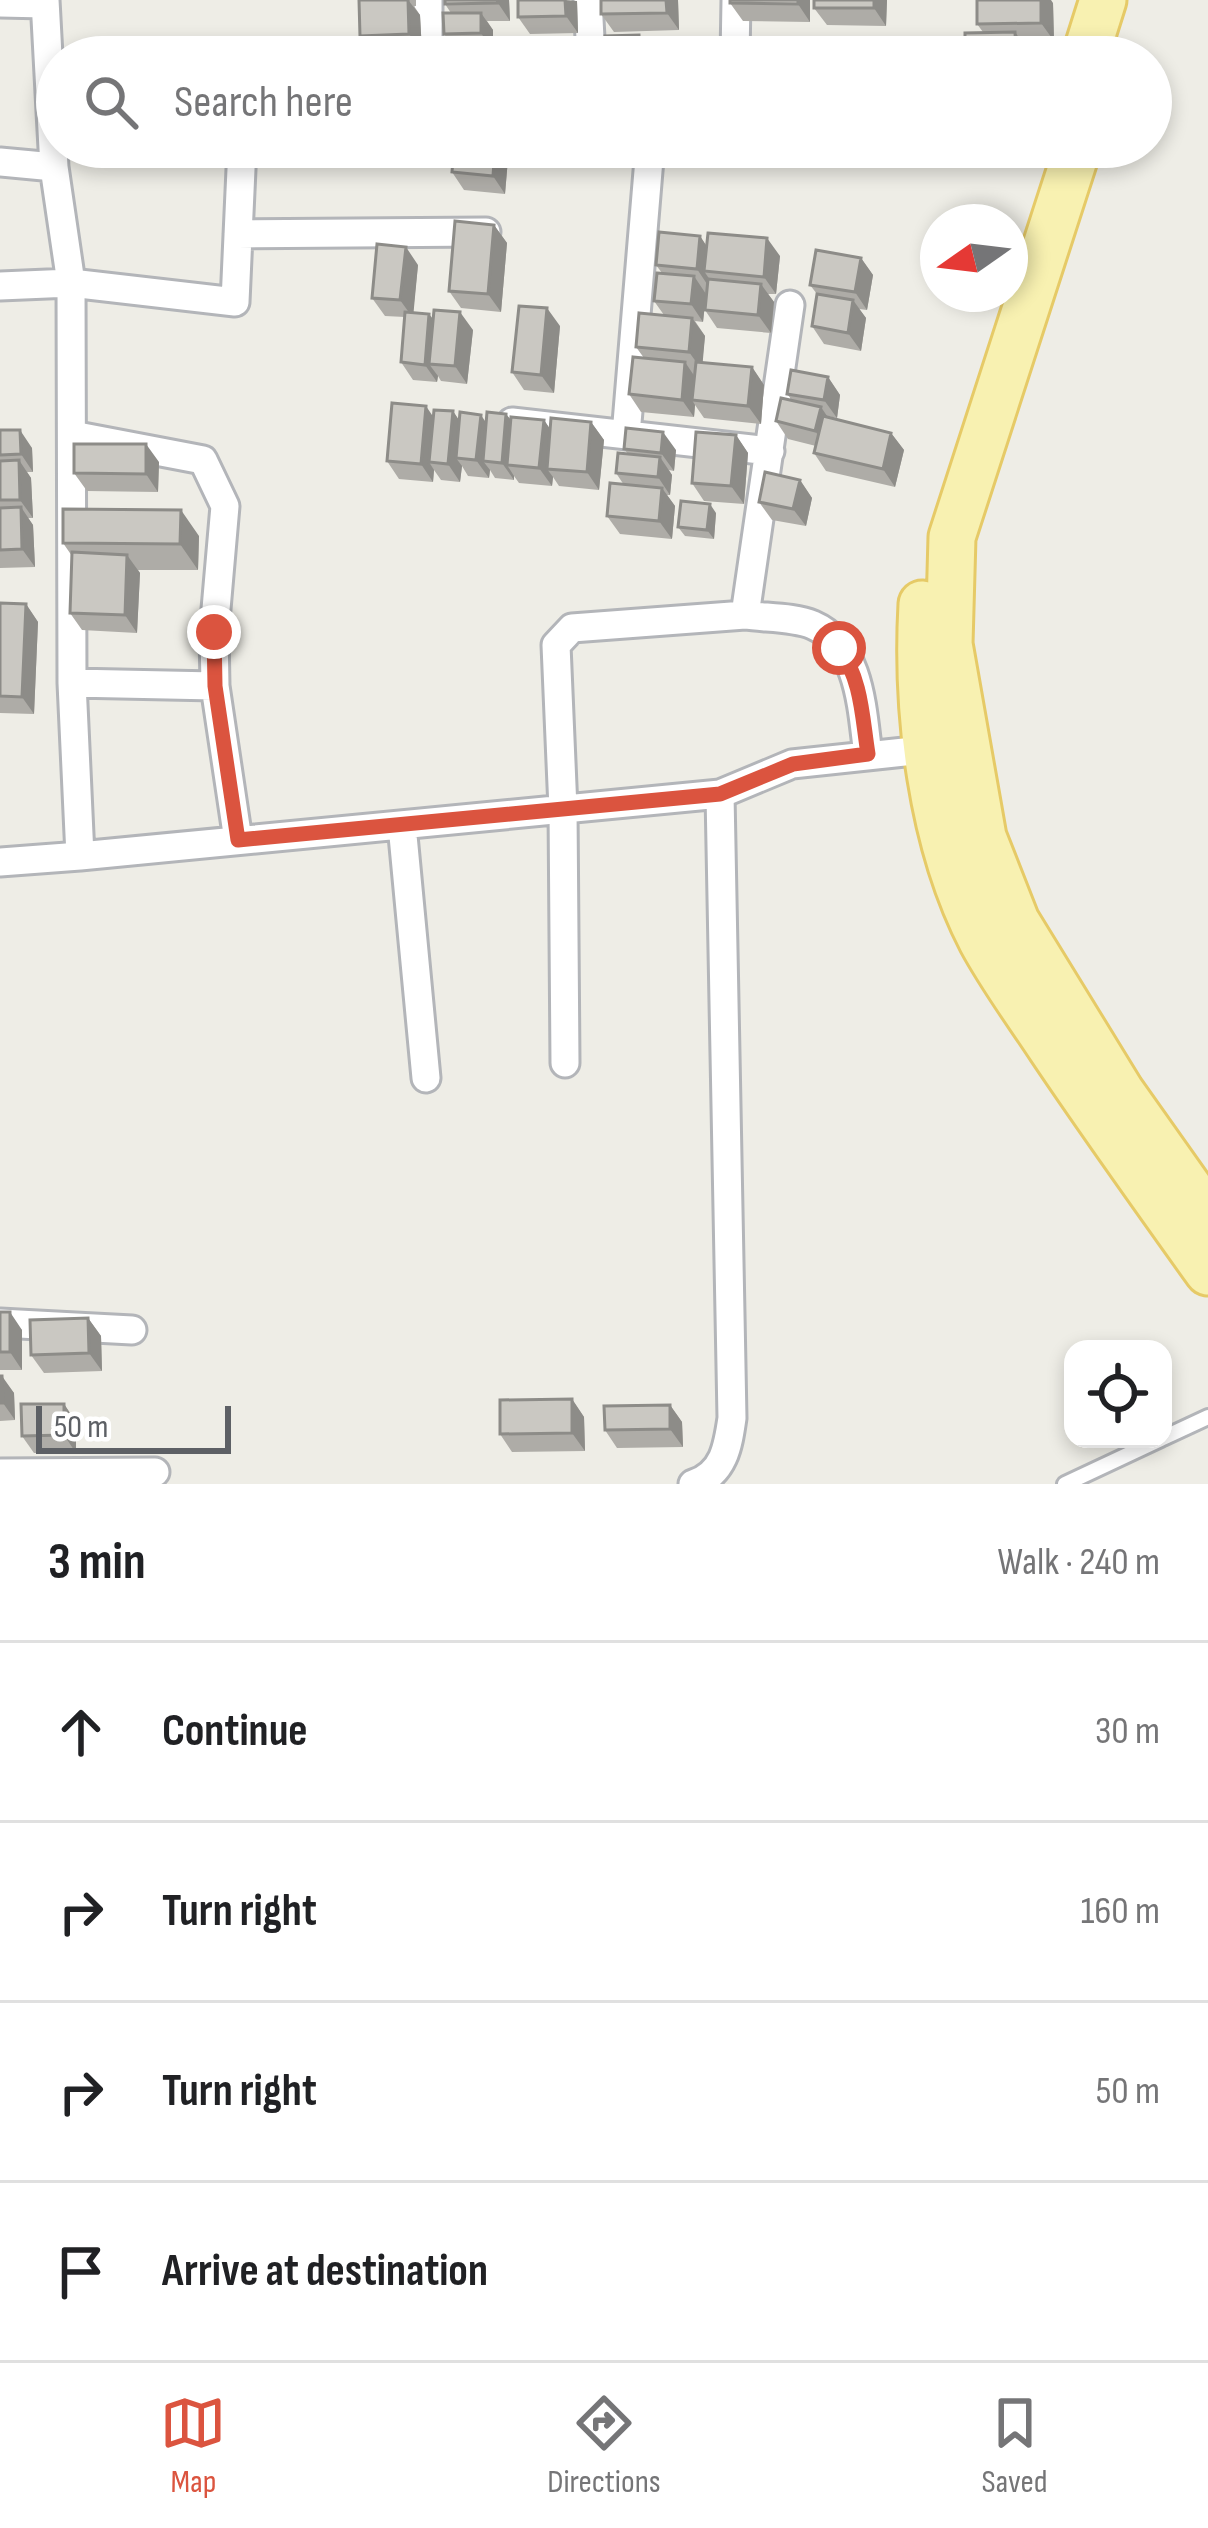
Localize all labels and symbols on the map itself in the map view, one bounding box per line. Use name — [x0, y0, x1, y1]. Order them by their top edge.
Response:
north arrow — [920, 204, 1028, 312]
route end — [187, 605, 241, 659]
route start — [812, 621, 866, 675]
scale bar — [36, 1400, 231, 1453]

